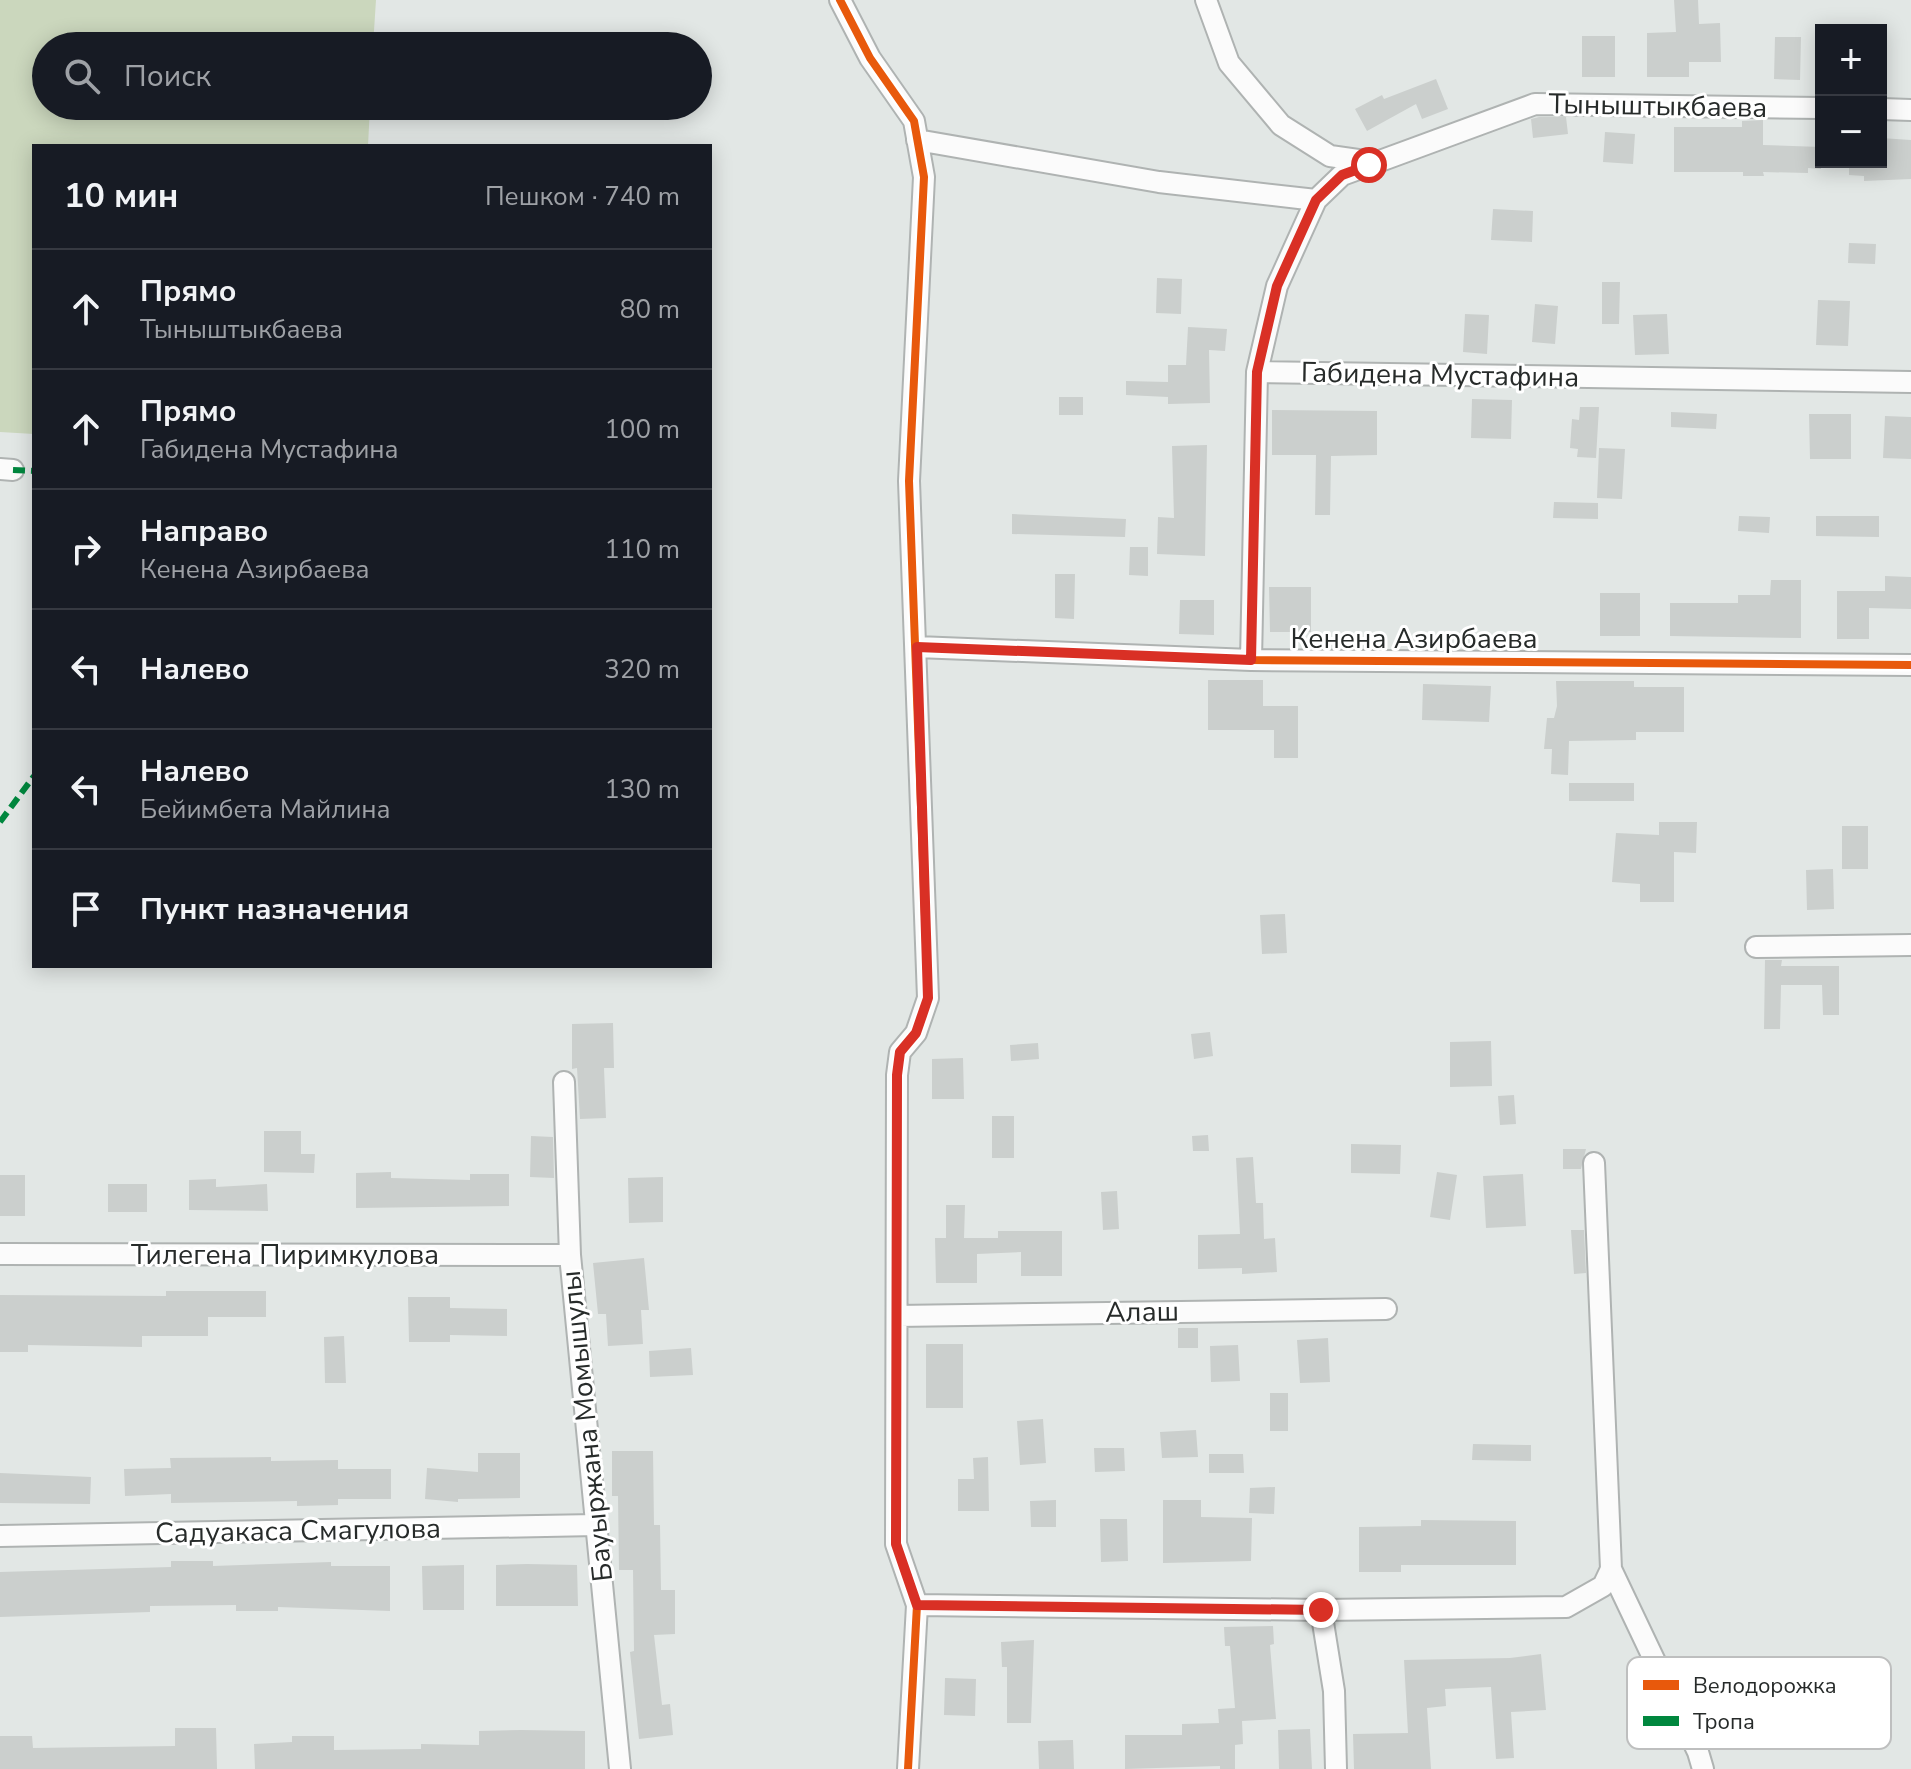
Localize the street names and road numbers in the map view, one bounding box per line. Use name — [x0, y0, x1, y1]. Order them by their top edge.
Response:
street label: Тыныштыкбаева — [1548, 85, 1768, 127]
street label: Габидена Мустафина — [1300, 354, 1580, 396]
street label: Кенена Азирбаева — [1290, 620, 1538, 658]
street label: Тилегена Пиримкулова — [131, 1236, 439, 1274]
street label: Бауыржана Момышулы — [552, 1269, 622, 1583]
street label: Алаш — [1105, 1292, 1179, 1332]
street label: Садуакаса Смагулова — [155, 1510, 441, 1552]

